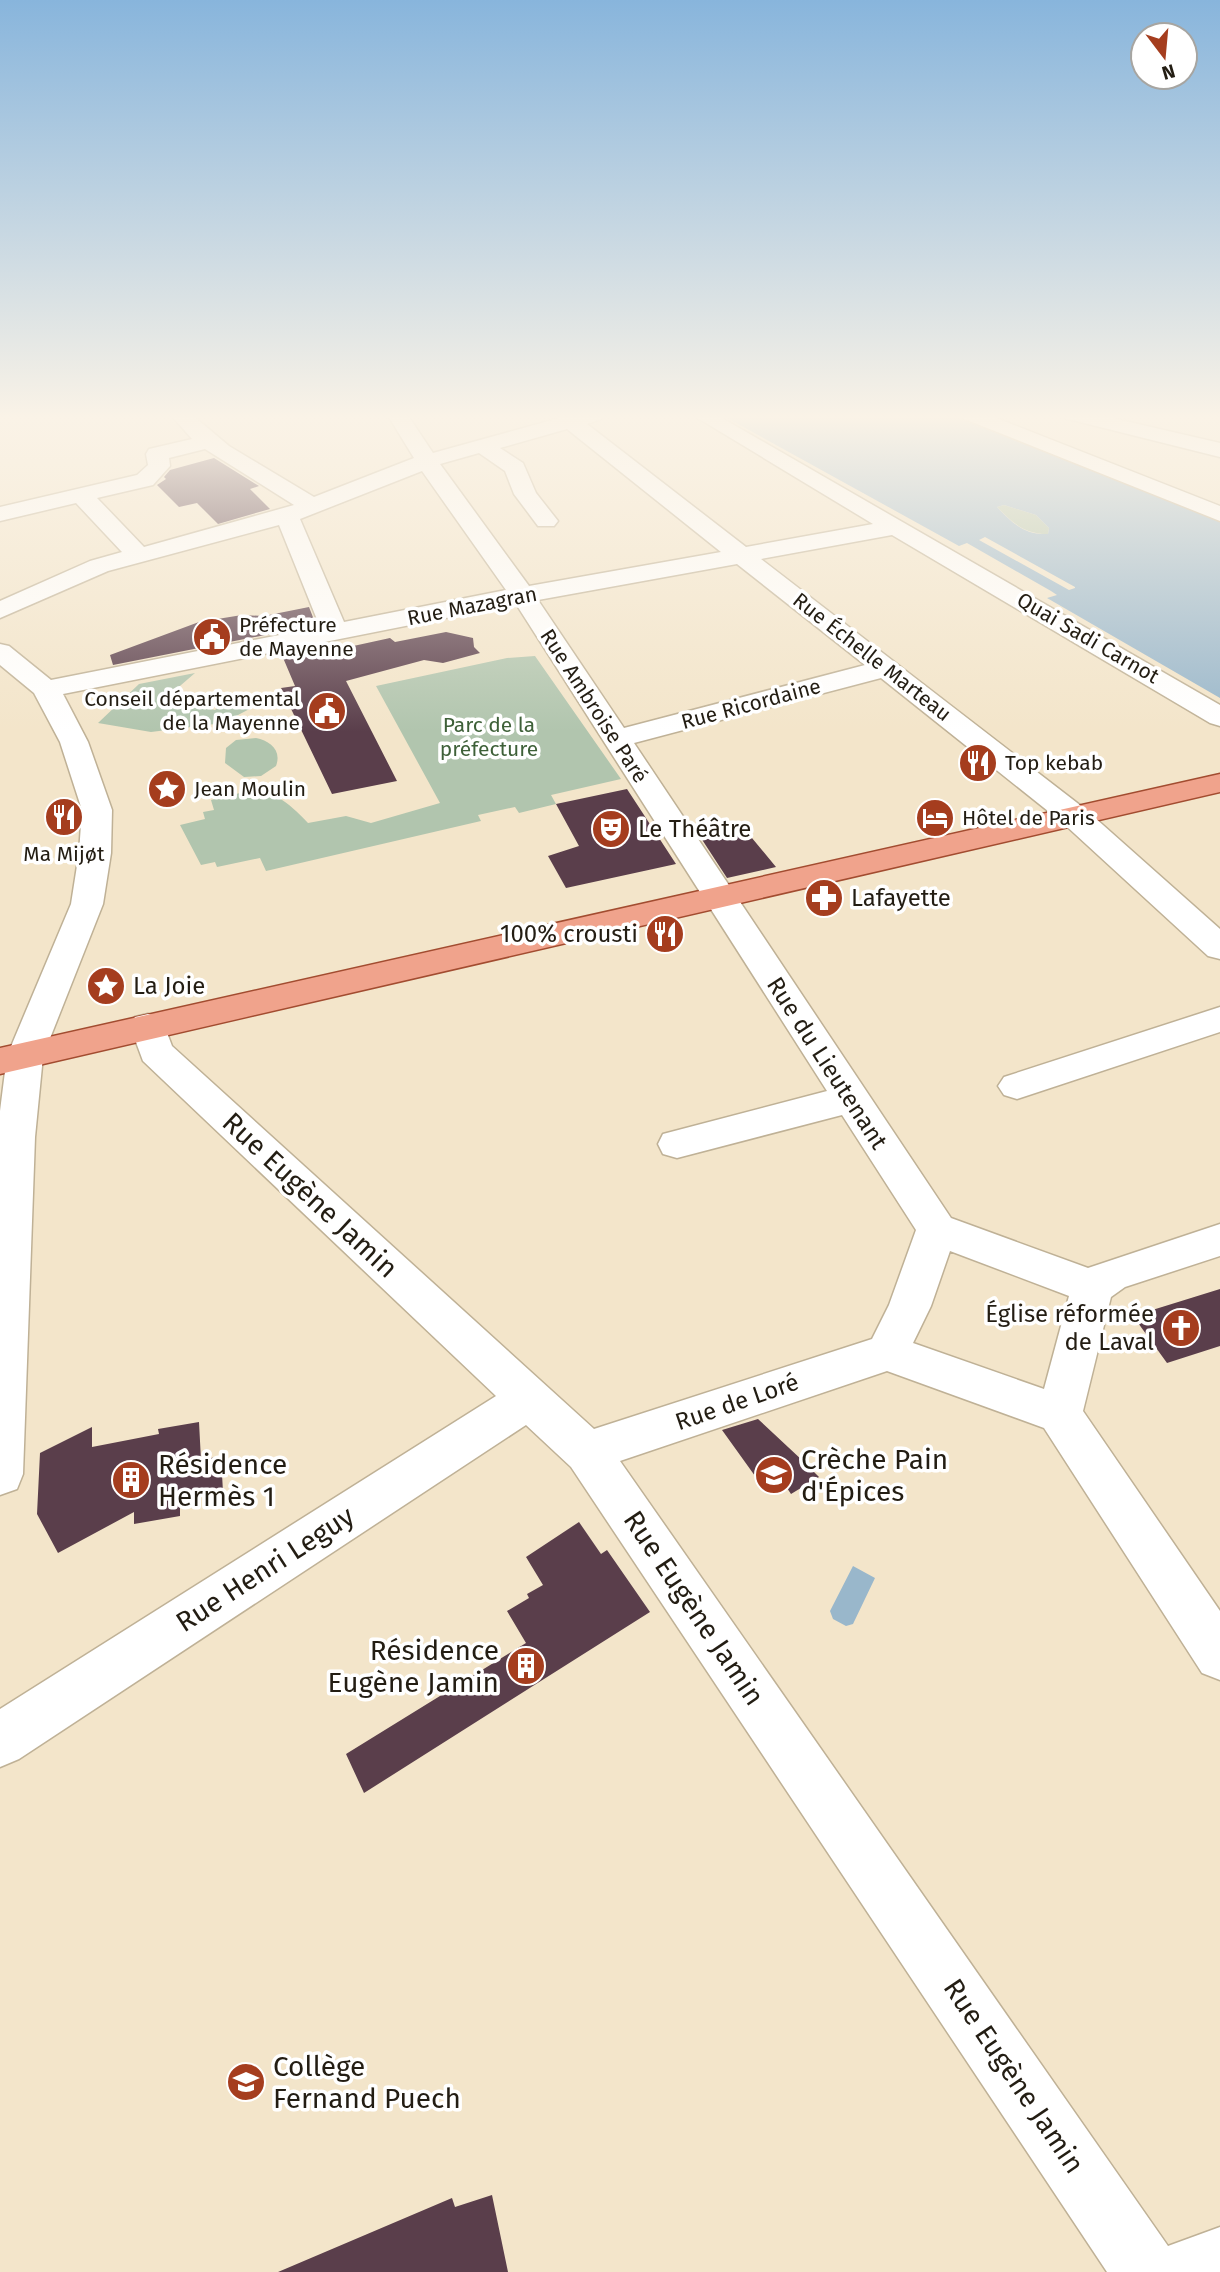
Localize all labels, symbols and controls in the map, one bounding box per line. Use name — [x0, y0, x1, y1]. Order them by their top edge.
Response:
north arrow — [1129, 21, 1199, 91]
text: N — [1159, 59, 1178, 85]
street label: Rue Mazagran — [405, 581, 539, 631]
street label: Rue Échelle Marteau — [788, 587, 956, 727]
street label: Quai Sadi Carnot — [1012, 587, 1164, 689]
place label: Préfecture de Mayenne — [239, 612, 354, 662]
public building icon: Préfecture de Mayenne — [191, 616, 233, 658]
street label: Rue Ambroise Paré — [535, 624, 653, 788]
street label: Rue Ricordaine — [678, 673, 824, 735]
place label: Conseil départemental de la Mayenne — [84, 686, 300, 736]
public building icon: Conseil départemental de la Mayenne — [306, 690, 348, 732]
park label: Parc de la préfecture — [440, 712, 538, 762]
restaurant icon: Top kebab — [957, 742, 999, 784]
place label: Top kebab — [1005, 750, 1103, 776]
place icon: Jean Moulin — [146, 768, 188, 810]
place label: Jean Moulin — [194, 776, 306, 802]
restaurant icon: Ma Mijøt — [43, 796, 85, 838]
hotel icon: Hôtel de Paris — [914, 797, 956, 839]
place label: Hôtel de Paris — [962, 805, 1095, 831]
theatre icon: Le Théâtre — [590, 808, 632, 850]
place label: Le Théâtre — [638, 815, 751, 843]
place label: Ma Mijøt — [23, 841, 105, 867]
pharmacy icon: Lafayette — [803, 877, 845, 919]
place label: Lafayette — [851, 884, 951, 912]
restaurant icon: 100% crousti — [644, 913, 686, 955]
place label: 100% crousti — [500, 920, 638, 948]
place icon: La Joie — [85, 965, 127, 1007]
place label: La Joie — [133, 972, 205, 1000]
street label: Rue du Lieutenant — [761, 972, 893, 1155]
street label: Rue Eugène Jamin — [216, 1105, 404, 1285]
place label: Église réformée de Laval — [985, 1299, 1154, 1356]
church icon: Église réformée de Laval — [1160, 1307, 1202, 1349]
street label: Rue de Loré — [672, 1368, 802, 1436]
place label: Crèche Pain d'Épices — [801, 1443, 948, 1508]
place label: Résidence Hermès 1 — [158, 1448, 287, 1513]
school or university icon: Crèche Pain d'Épices — [753, 1454, 795, 1496]
building icon: Résidence Hermès 1 — [110, 1459, 152, 1501]
street label: Rue Henri Leguy — [170, 1499, 360, 1639]
street label: Rue Eugène Jamin — [617, 1505, 771, 1711]
place label: Résidence Eugène Jamin — [328, 1634, 499, 1699]
building icon: Résidence Eugène Jamin — [505, 1645, 547, 1687]
street label: Rue Eugène Jamin — [937, 1973, 1091, 2179]
place label: Collège Fernand Puech — [273, 2050, 461, 2115]
school or university icon: Collège Fernand Puech — [225, 2061, 267, 2103]

